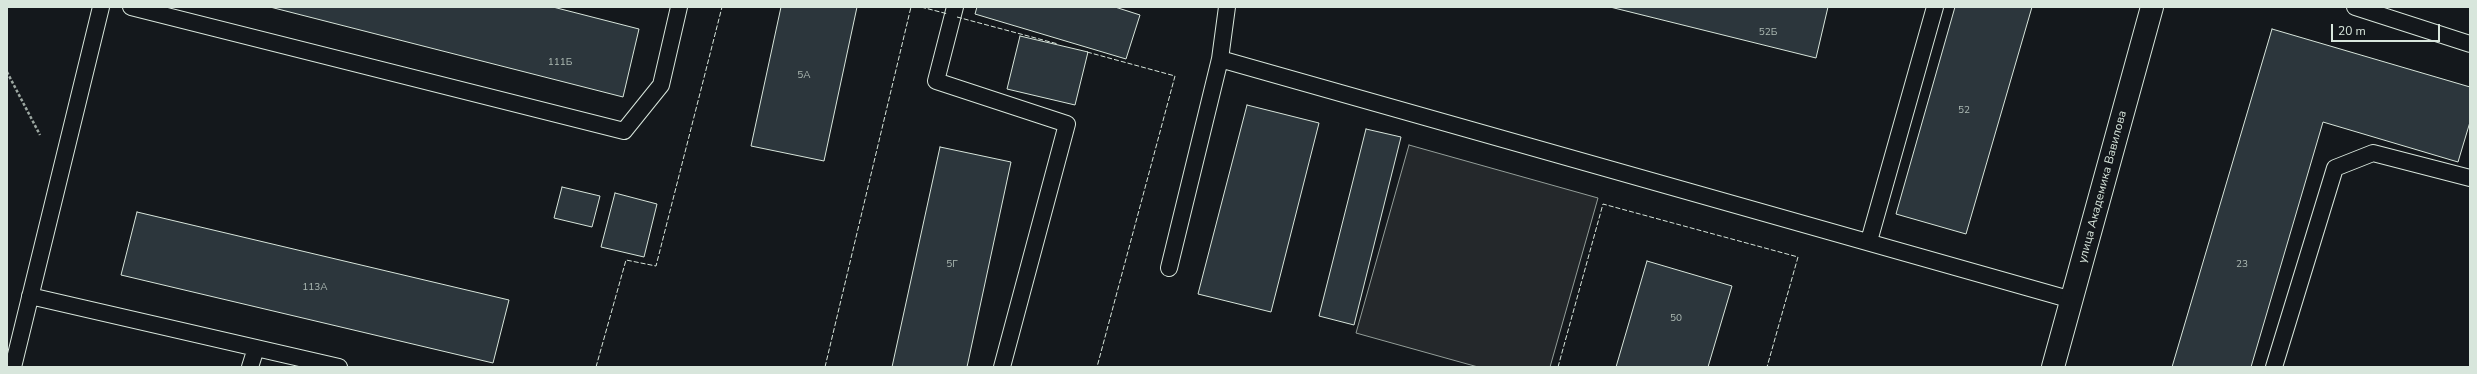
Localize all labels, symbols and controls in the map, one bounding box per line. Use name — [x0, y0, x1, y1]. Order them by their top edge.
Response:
scale bar — [2333, 16, 2442, 42]
text: 20 m — [2338, 23, 2366, 39]
house number: 52Б — [1759, 27, 1777, 39]
house number: 111Б — [548, 57, 572, 69]
house number: 5А — [797, 70, 811, 82]
house number: 52 — [1958, 105, 1970, 117]
street label: улица Академика Вавилова — [2076, 109, 2130, 265]
house number: 5Г — [946, 259, 958, 271]
house number: 23 — [2236, 259, 2248, 271]
house number: 113А — [302, 282, 328, 294]
house number: 50 — [1670, 313, 1682, 325]

